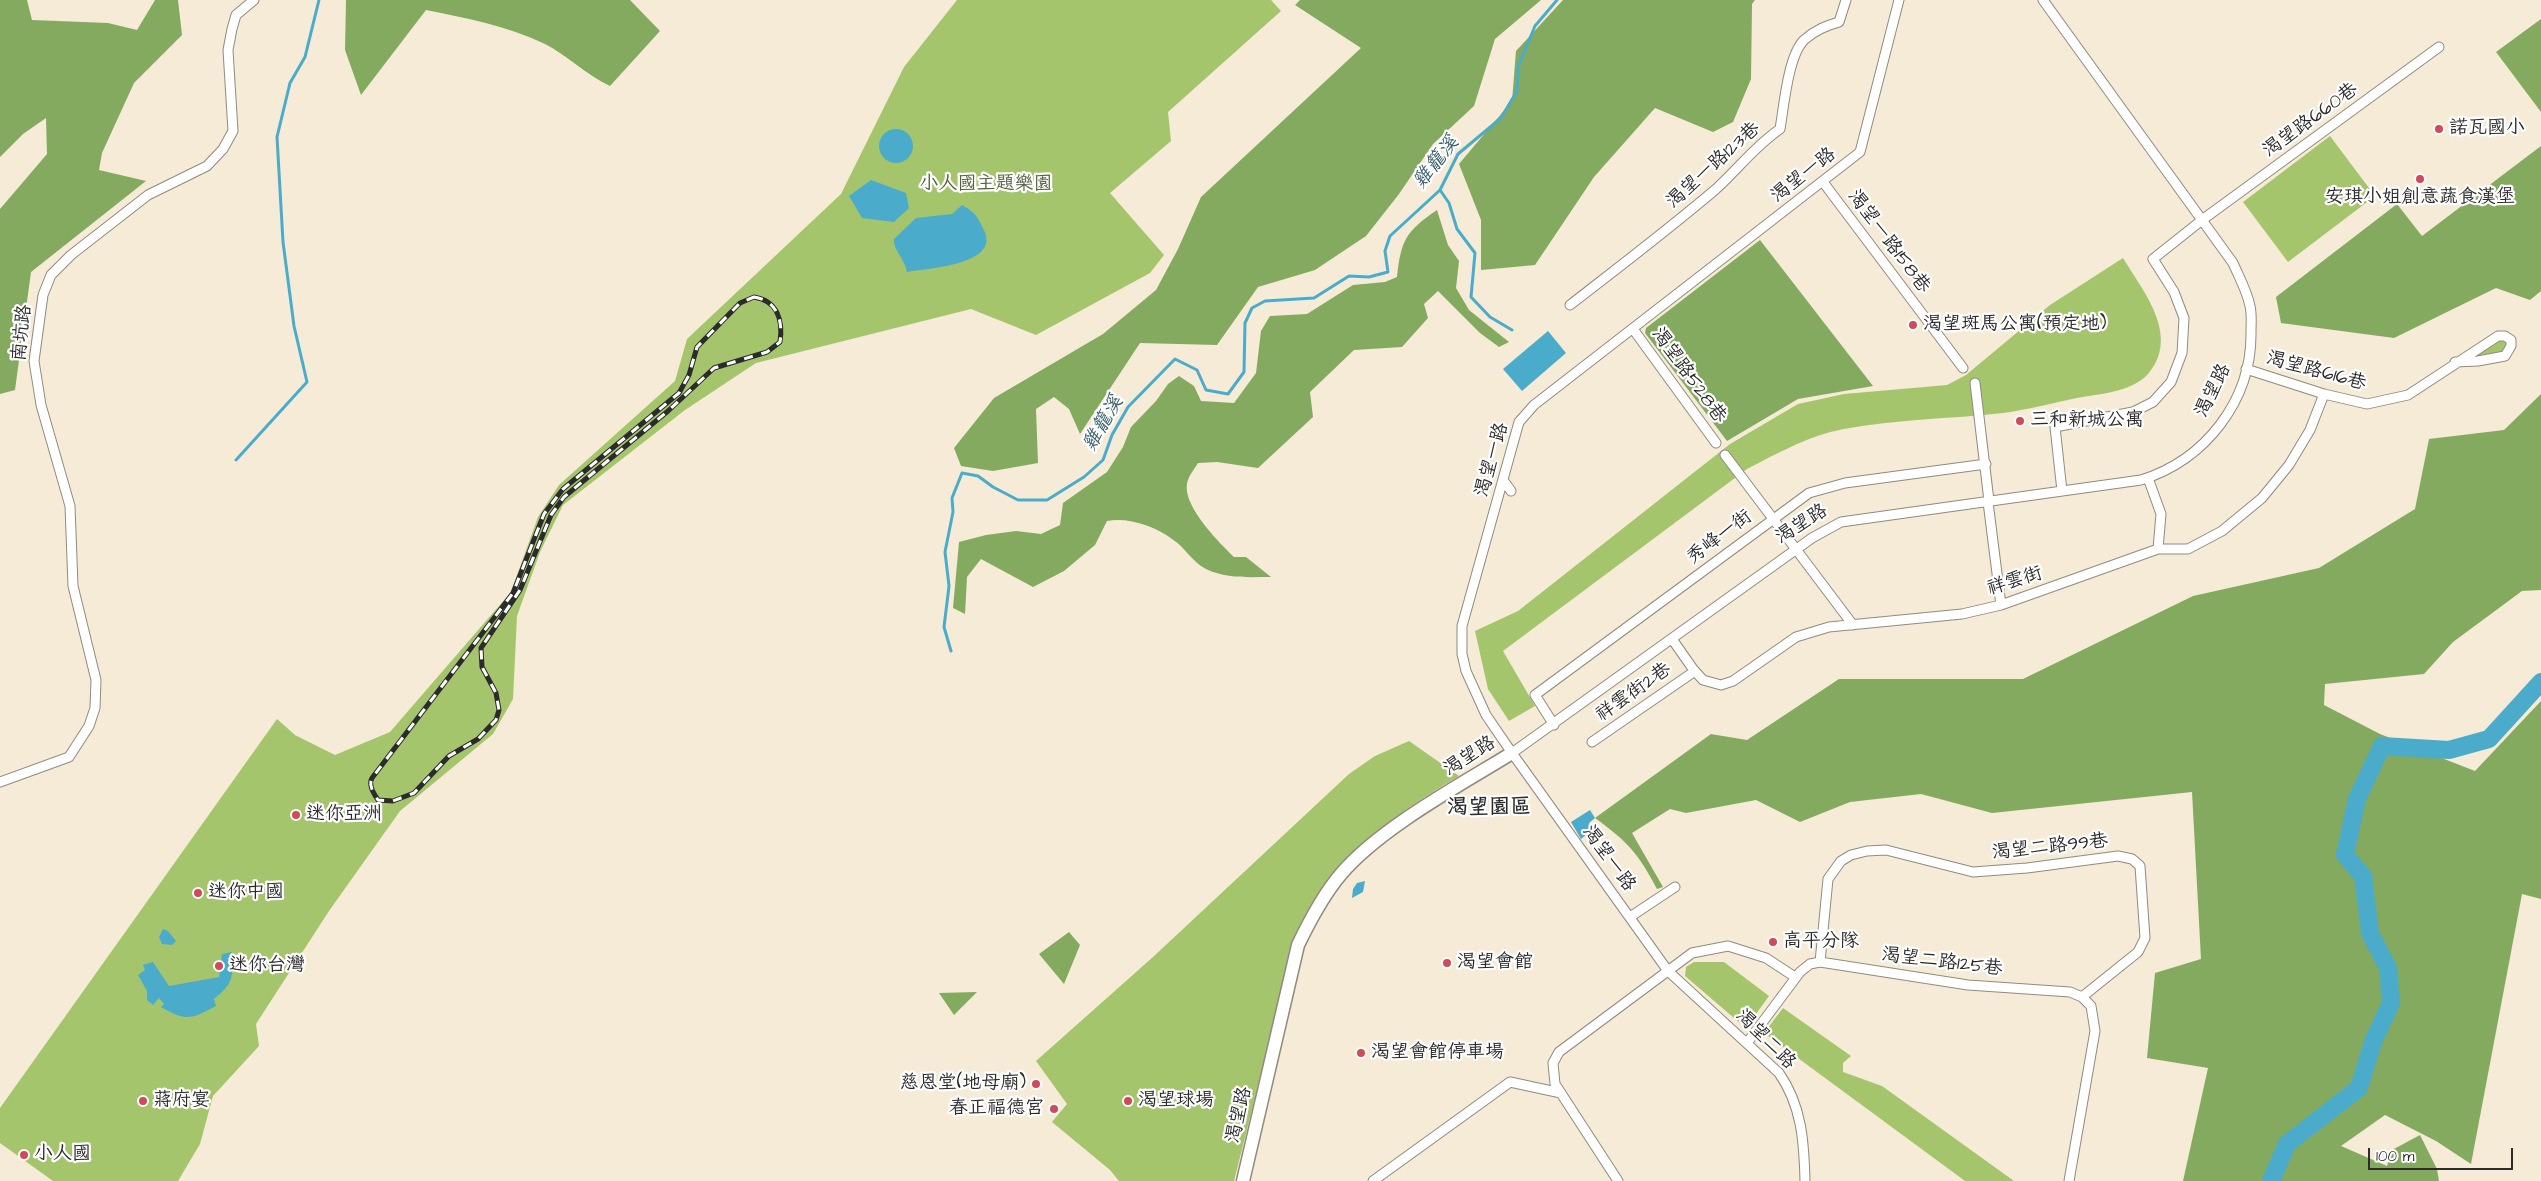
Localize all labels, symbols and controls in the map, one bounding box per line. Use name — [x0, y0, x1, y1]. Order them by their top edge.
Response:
street label: 渴望路660巷 — [2259, 79, 2363, 163]
street label: 渴望一路123巷 — [1663, 118, 1765, 214]
place label: 諾瓦國小 — [2449, 118, 2525, 140]
marker: 諾瓦國小 — [2433, 123, 2445, 135]
water label: 雞籠溪 — [1409, 132, 1465, 194]
street label: 渴望一路 — [1767, 144, 1841, 208]
marker: 安琪小姐創意蔬食漢堡 — [2414, 173, 2426, 185]
park label: 小人國主題樂園 — [920, 174, 1052, 196]
street label: 渴望一路158巷 — [1842, 186, 1934, 298]
place label: 安琪小姐創意蔬食漢堡 — [2325, 187, 2515, 209]
street label: 南坑路 — [9, 303, 37, 363]
place label: 渴望斑馬公寓(預定地) — [1923, 314, 2106, 336]
marker: 渴望斑馬公寓(預定地) — [1907, 319, 1919, 331]
street label: 渴望路528巷 — [1646, 324, 1730, 428]
street label: 渴望路616巷 — [2264, 348, 2368, 396]
street label: 渴望路 — [2191, 360, 2237, 422]
water label: 雞籠溪 — [1079, 392, 1129, 456]
place label: 三和新城公寓 — [2030, 410, 2144, 432]
marker: 三和新城公寓 — [2014, 415, 2026, 427]
street label: 渴望一路 — [1472, 420, 1514, 500]
street label: 渴望路 — [1772, 500, 1832, 550]
street label: 秀峰一街 — [1683, 506, 1757, 570]
street label: 祥雲街 — [1984, 563, 2046, 601]
street label: 祥雲街2巷 — [1592, 659, 1676, 727]
street label: 渴望路 — [1440, 732, 1500, 782]
district label: 渴望園區 — [1447, 796, 1531, 822]
place label: 迷你亞洲 — [306, 804, 382, 826]
marker: 迷你亞洲 — [290, 809, 302, 821]
street label: 渴望一路 — [1576, 822, 1640, 896]
street label: 渴望二路99巷 — [1991, 831, 2109, 865]
place label: 迷你中國 — [208, 882, 284, 904]
marker: 迷你中國 — [192, 887, 204, 899]
place label: 高平分隊 — [1783, 931, 1859, 953]
marker: 高平分隊 — [1767, 936, 1779, 948]
street label: 渴望二路125巷 — [1880, 944, 2004, 982]
place label: 渴望會館 — [1457, 952, 1533, 974]
place label: 迷你台灣 — [229, 955, 305, 977]
marker: 渴望會館 — [1441, 957, 1453, 969]
marker: 迷你台灣 — [213, 960, 225, 972]
street label: 渴望二路 — [1730, 1005, 1800, 1075]
place label: 渴望會館停車場 — [1371, 1042, 1504, 1064]
marker: 渴望會館停車場 — [1355, 1047, 1367, 1059]
place label: 慈恩堂(地母廟) — [900, 1073, 1026, 1095]
marker: 慈恩堂(地母廟) — [1030, 1078, 1042, 1090]
street label: 渴望路 — [1222, 1085, 1258, 1145]
place label: 蔣府宴 — [153, 1090, 210, 1112]
place label: 渴望球場 — [1138, 1090, 1214, 1112]
marker: 蔣府宴 — [137, 1095, 149, 1107]
marker: 渴望球場 — [1122, 1095, 1134, 1107]
place label: 春正福德宮 — [949, 1098, 1044, 1120]
marker: 春正福德宮 — [1048, 1103, 1060, 1115]
scale bar — [2371, 1138, 2516, 1170]
place label: 小人國 — [34, 1144, 91, 1166]
text: 100 m — [2376, 1146, 2415, 1167]
marker: 小人國 — [18, 1149, 30, 1161]

